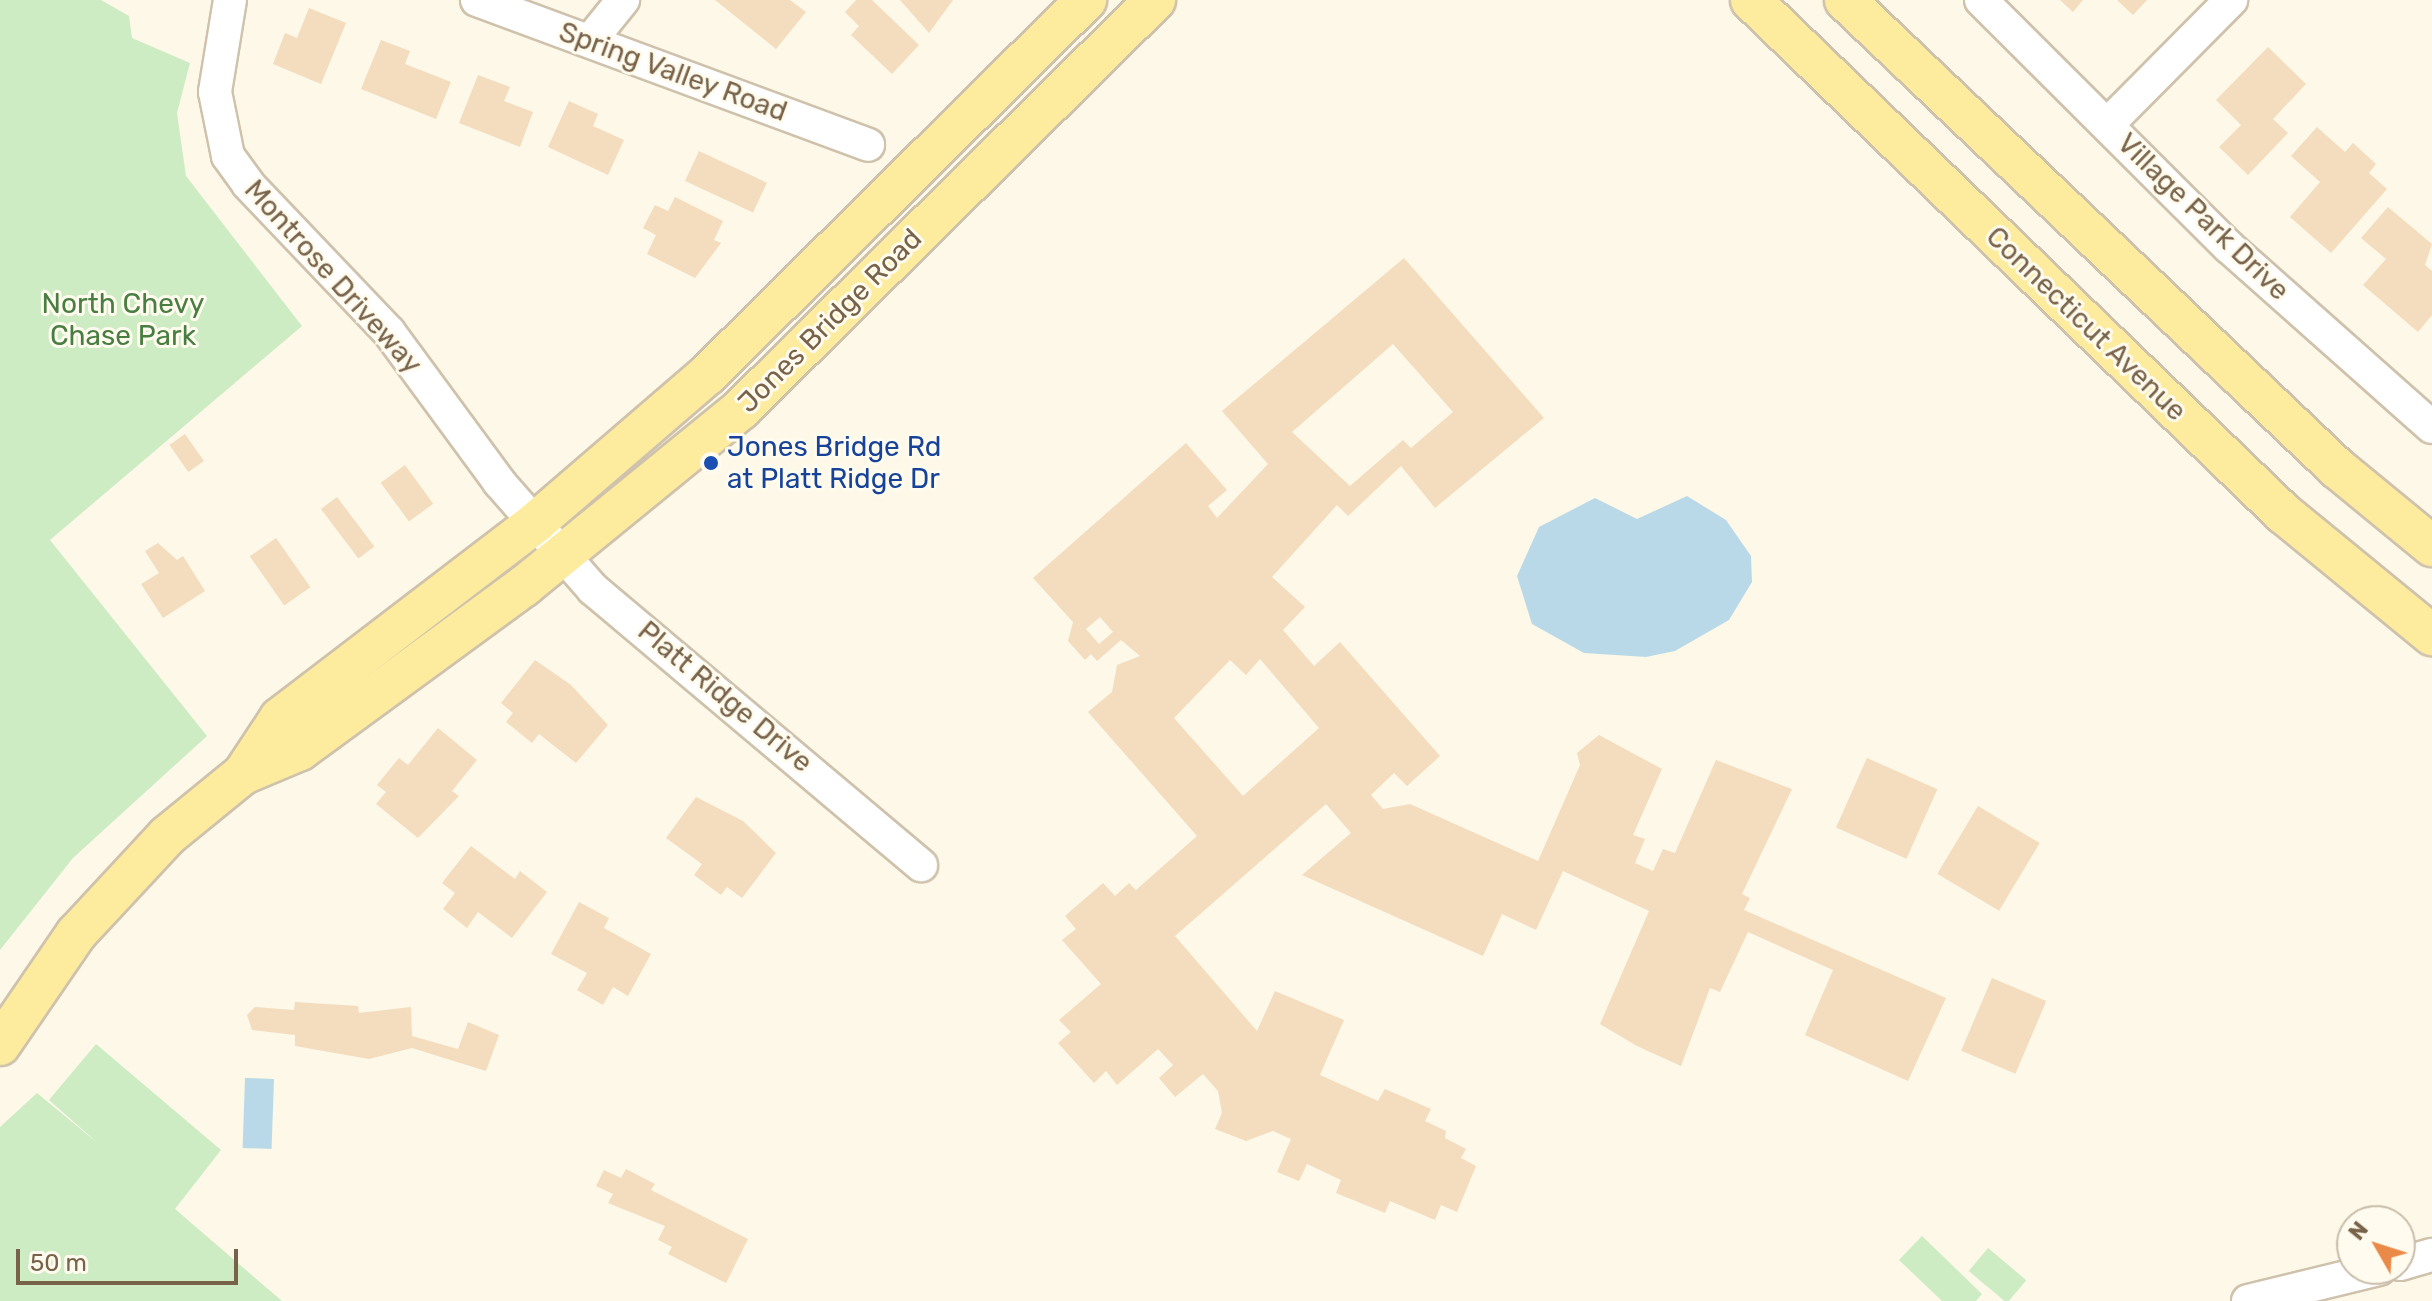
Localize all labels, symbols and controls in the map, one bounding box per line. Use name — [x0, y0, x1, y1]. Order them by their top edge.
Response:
street label: Spring Valley Road — [554, 15, 792, 129]
street label: Village Park Drive — [2110, 126, 2296, 308]
street label: Montrose Driveway — [237, 173, 429, 381]
street label: Connecticut Avenue — [1979, 220, 2193, 428]
street label: Jones Bridge Road — [731, 222, 929, 420]
park label: North Chevy Chase Park — [42, 287, 204, 353]
place label: Jones Bridge Rd at Platt Ridge Dr — [727, 430, 941, 496]
marker: Jones Bridge Rd at Platt Ridge Dr — [702, 454, 720, 472]
street label: Platt Ridge Drive — [631, 614, 819, 780]
north arrow — [2336, 1205, 2416, 1285]
text: N — [2343, 1216, 2374, 1245]
scale bar — [20, 1233, 242, 1283]
text: 50 m — [30, 1249, 87, 1277]

